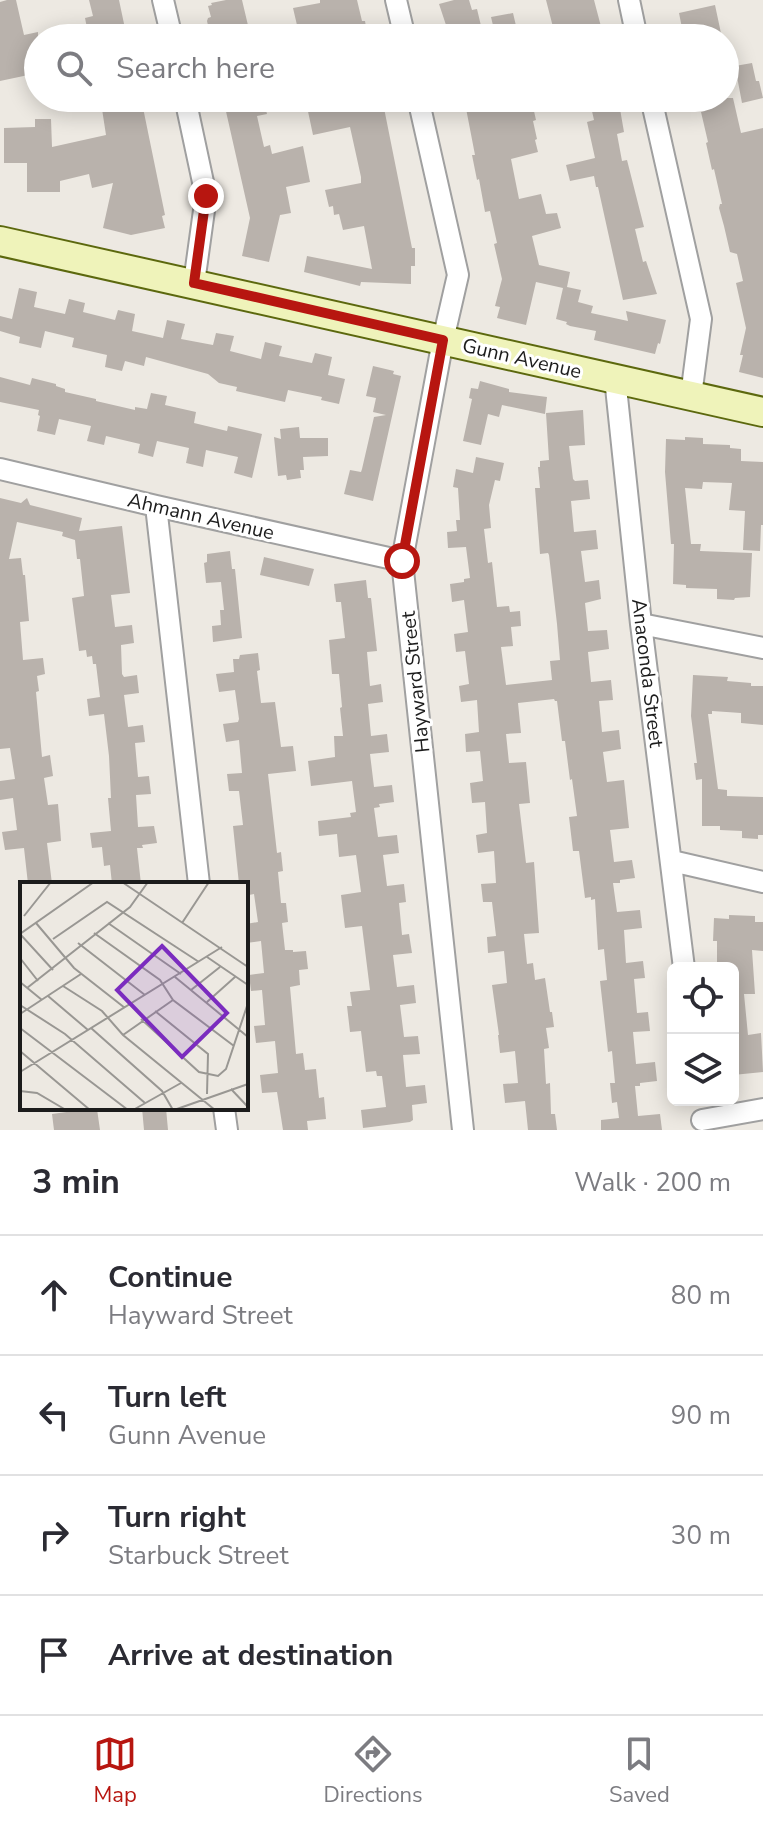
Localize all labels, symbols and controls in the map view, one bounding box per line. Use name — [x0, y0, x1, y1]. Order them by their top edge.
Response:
search box — [24, 24, 739, 112]
icon: search — [52, 46, 96, 90]
text: Search here — [116, 48, 275, 89]
route end — [188, 178, 224, 214]
street label: Gunn Avenue — [460, 332, 584, 385]
street label: Ahmann Avenue — [125, 487, 277, 546]
route start — [384, 543, 420, 579]
street label: Anaconda Street — [625, 597, 670, 750]
street label: Hayward Street — [395, 609, 436, 754]
inset map — [20, 882, 248, 1110]
map controls — [667, 962, 739, 1106]
button: locate — [667, 962, 739, 1034]
button: layers — [667, 1034, 739, 1106]
text: 3 min — [32, 1159, 120, 1205]
text: Walk · 200 m — [574, 1165, 731, 1200]
text: Continue — [108, 1257, 233, 1298]
icon: ahead — [32, 1273, 76, 1317]
text: 80 m — [671, 1278, 731, 1313]
text: Hayward Street — [108, 1298, 293, 1333]
text: Turn left — [108, 1377, 226, 1418]
icon: left — [32, 1393, 76, 1437]
text: 90 m — [671, 1398, 731, 1433]
text: Gunn Avenue — [108, 1418, 266, 1453]
text: Turn right — [108, 1497, 246, 1538]
icon: right — [32, 1513, 76, 1557]
text: 30 m — [671, 1518, 731, 1553]
text: Starbuck Street — [108, 1538, 289, 1573]
icon: arrive — [32, 1633, 76, 1677]
text: Arrive at destination — [108, 1635, 393, 1676]
tab: Map — [93, 1732, 137, 1810]
tab: Directions — [324, 1732, 423, 1810]
tab: Saved — [609, 1732, 670, 1810]

